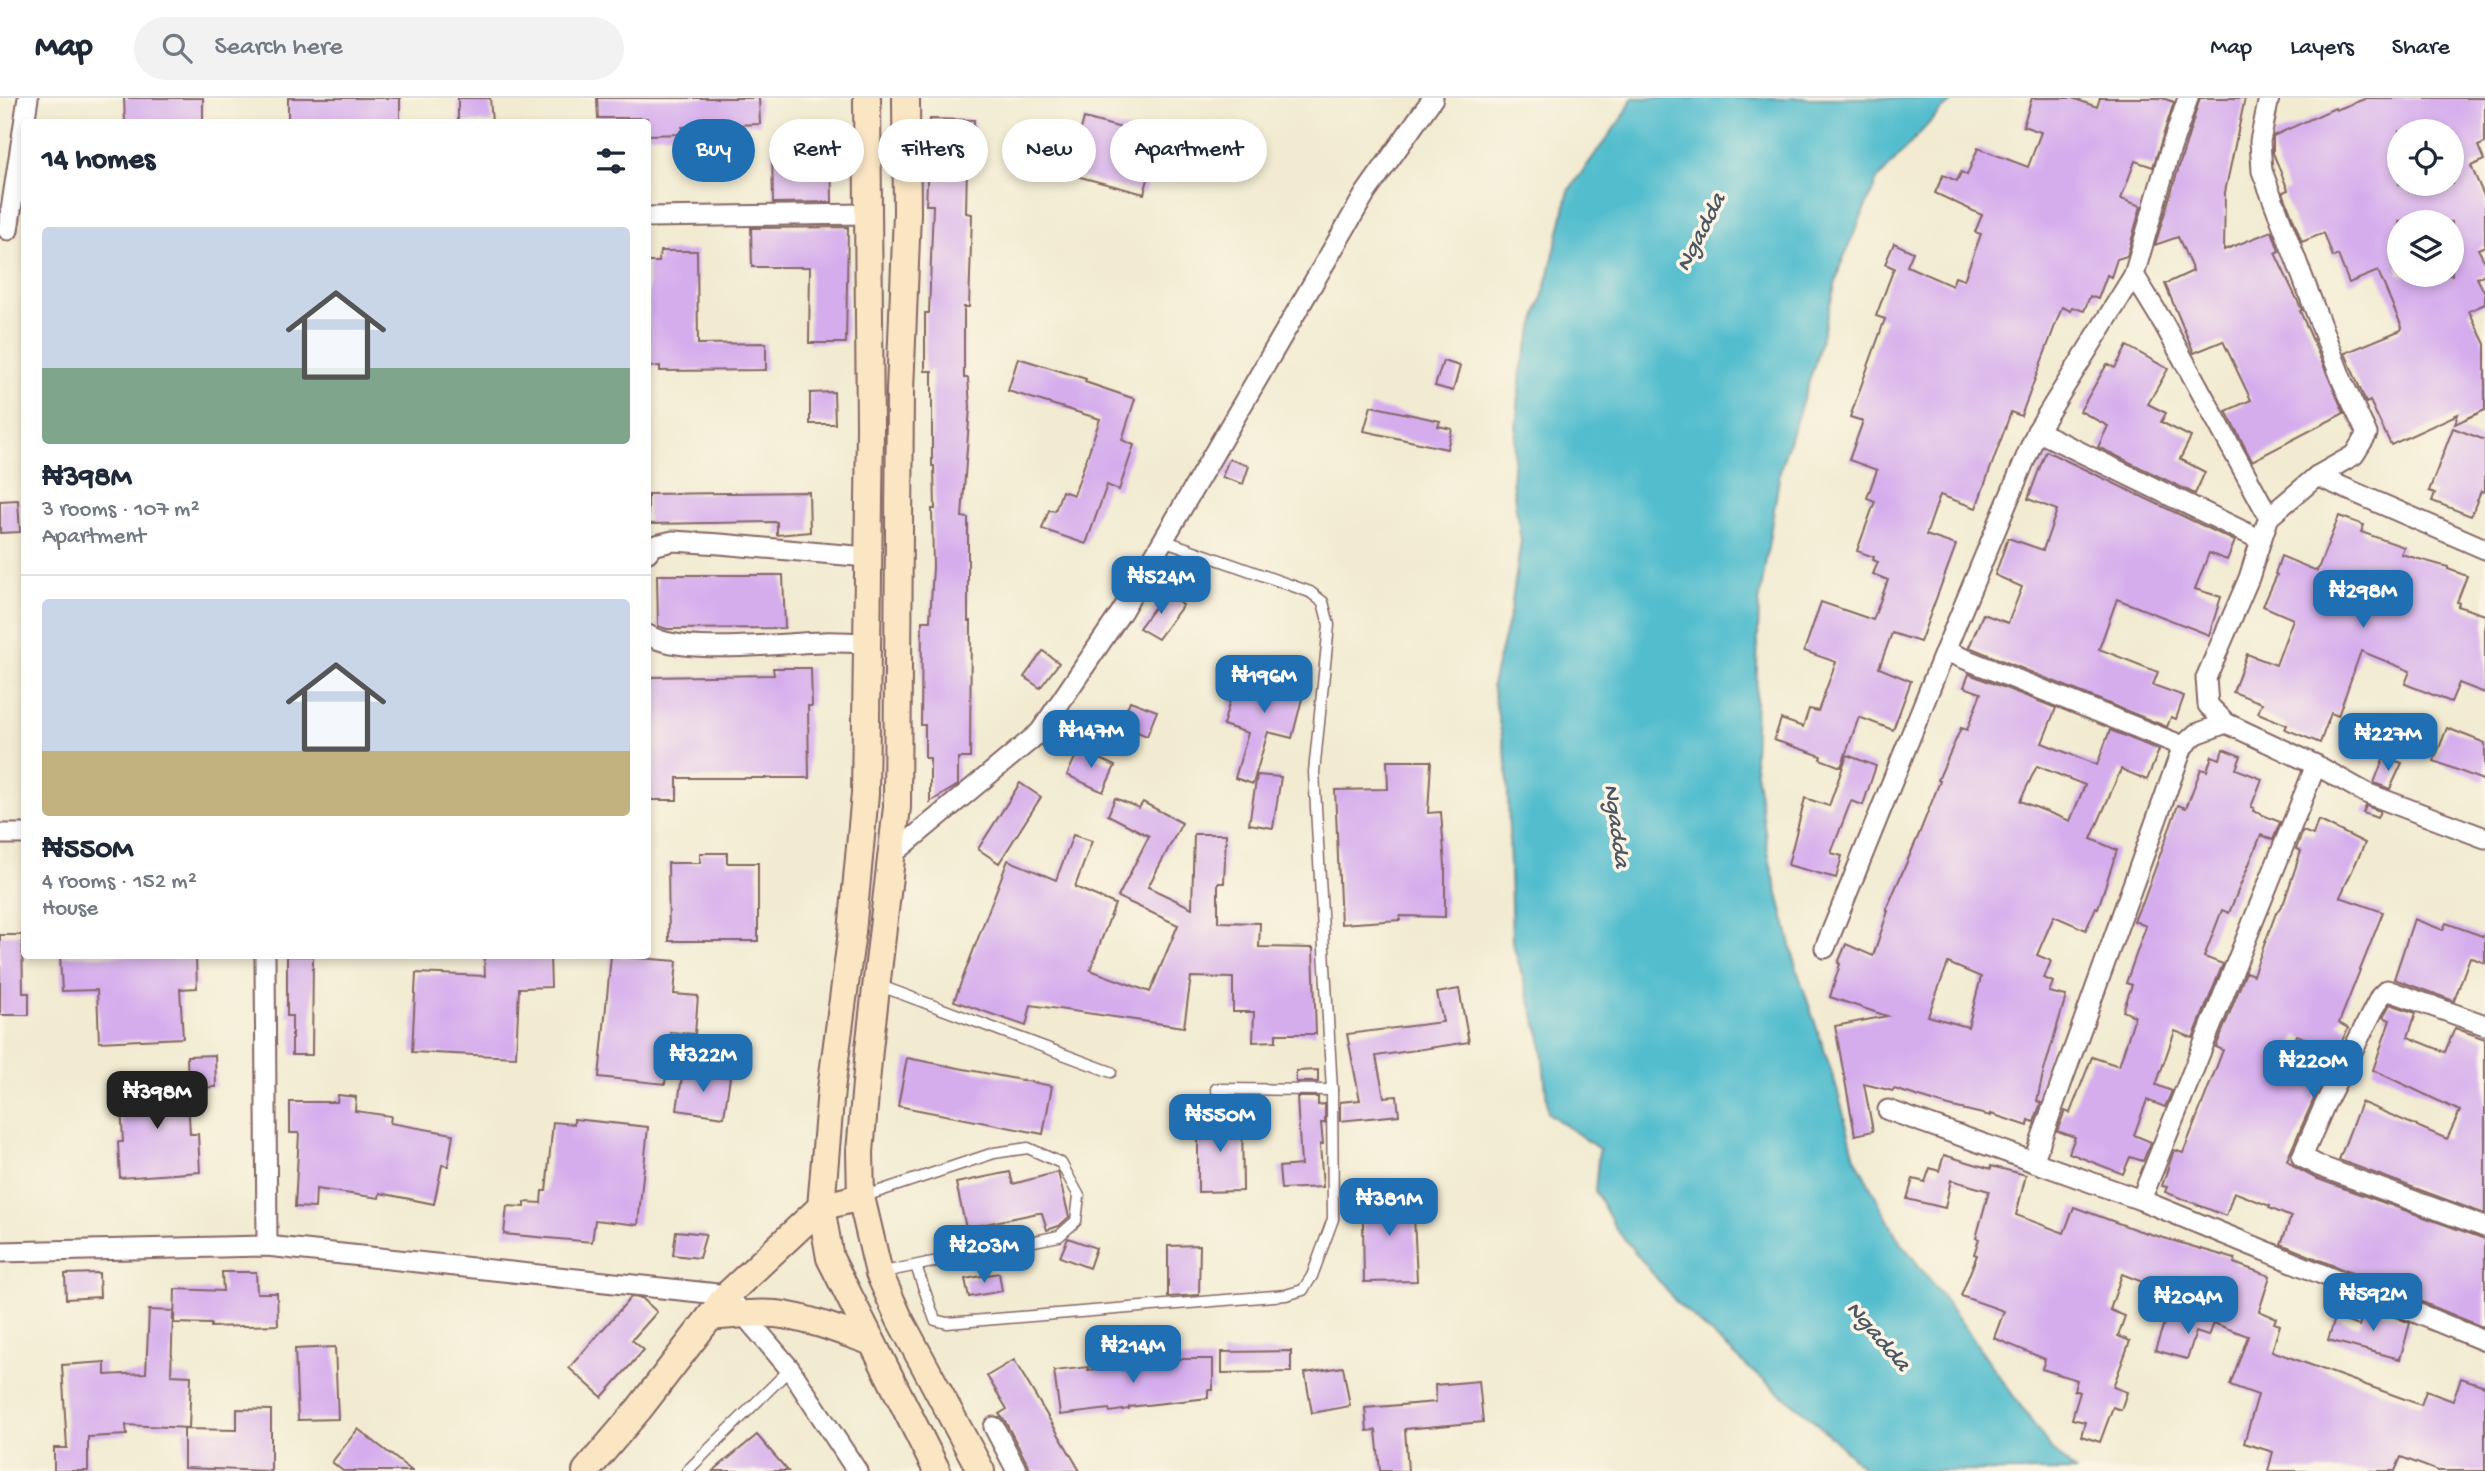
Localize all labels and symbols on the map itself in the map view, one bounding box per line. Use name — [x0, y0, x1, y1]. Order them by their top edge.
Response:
water label: Ngadda — [1670, 187, 1735, 277]
pin: ₦524M — [1112, 556, 1210, 616]
pin: ₦298M — [2314, 570, 2412, 630]
pin: ₦196M — [1215, 656, 1313, 715]
pin: ₦147M — [1042, 710, 1140, 770]
pin: ₦227M — [2339, 714, 2437, 773]
water label: Ngadda — [1595, 782, 1635, 871]
pin: ₦322M — [654, 1034, 752, 1094]
pin: ₦220M — [2264, 1040, 2362, 1100]
pin: ₦398M — [108, 1072, 206, 1131]
pin: ₦550M — [1171, 1094, 1269, 1154]
pin: ₦381M — [1340, 1178, 1438, 1238]
pin: ₦203M — [935, 1226, 1033, 1285]
pin: ₦592M — [2324, 1274, 2422, 1333]
pin: ₦204M — [2139, 1276, 2237, 1336]
water label: Ngadda — [1838, 1296, 1917, 1380]
pin: ₦214M — [1084, 1326, 1182, 1385]

